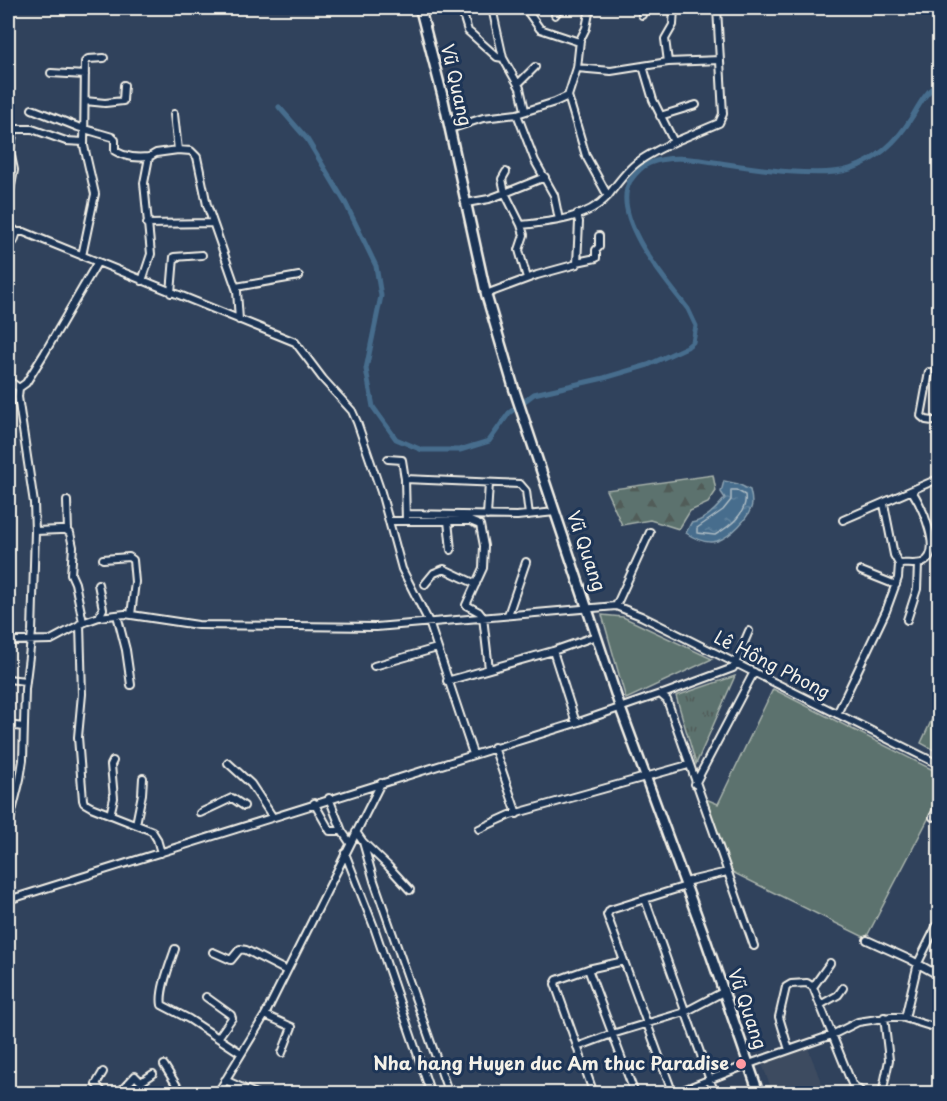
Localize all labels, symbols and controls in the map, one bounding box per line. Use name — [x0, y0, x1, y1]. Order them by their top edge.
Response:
street label: Vũ Quang — [435, 41, 480, 128]
street label: Vũ Quang — [561, 507, 614, 594]
street label: Lê Hồng Phong — [710, 623, 836, 705]
street label: Vũ Quang — [722, 965, 775, 1052]
place label: Nha hang Huyen duc Am thuc Paradise — [373, 1049, 729, 1076]
marker: Nha hang Huyen duc Am thuc Paradise — [734, 1057, 748, 1071]

